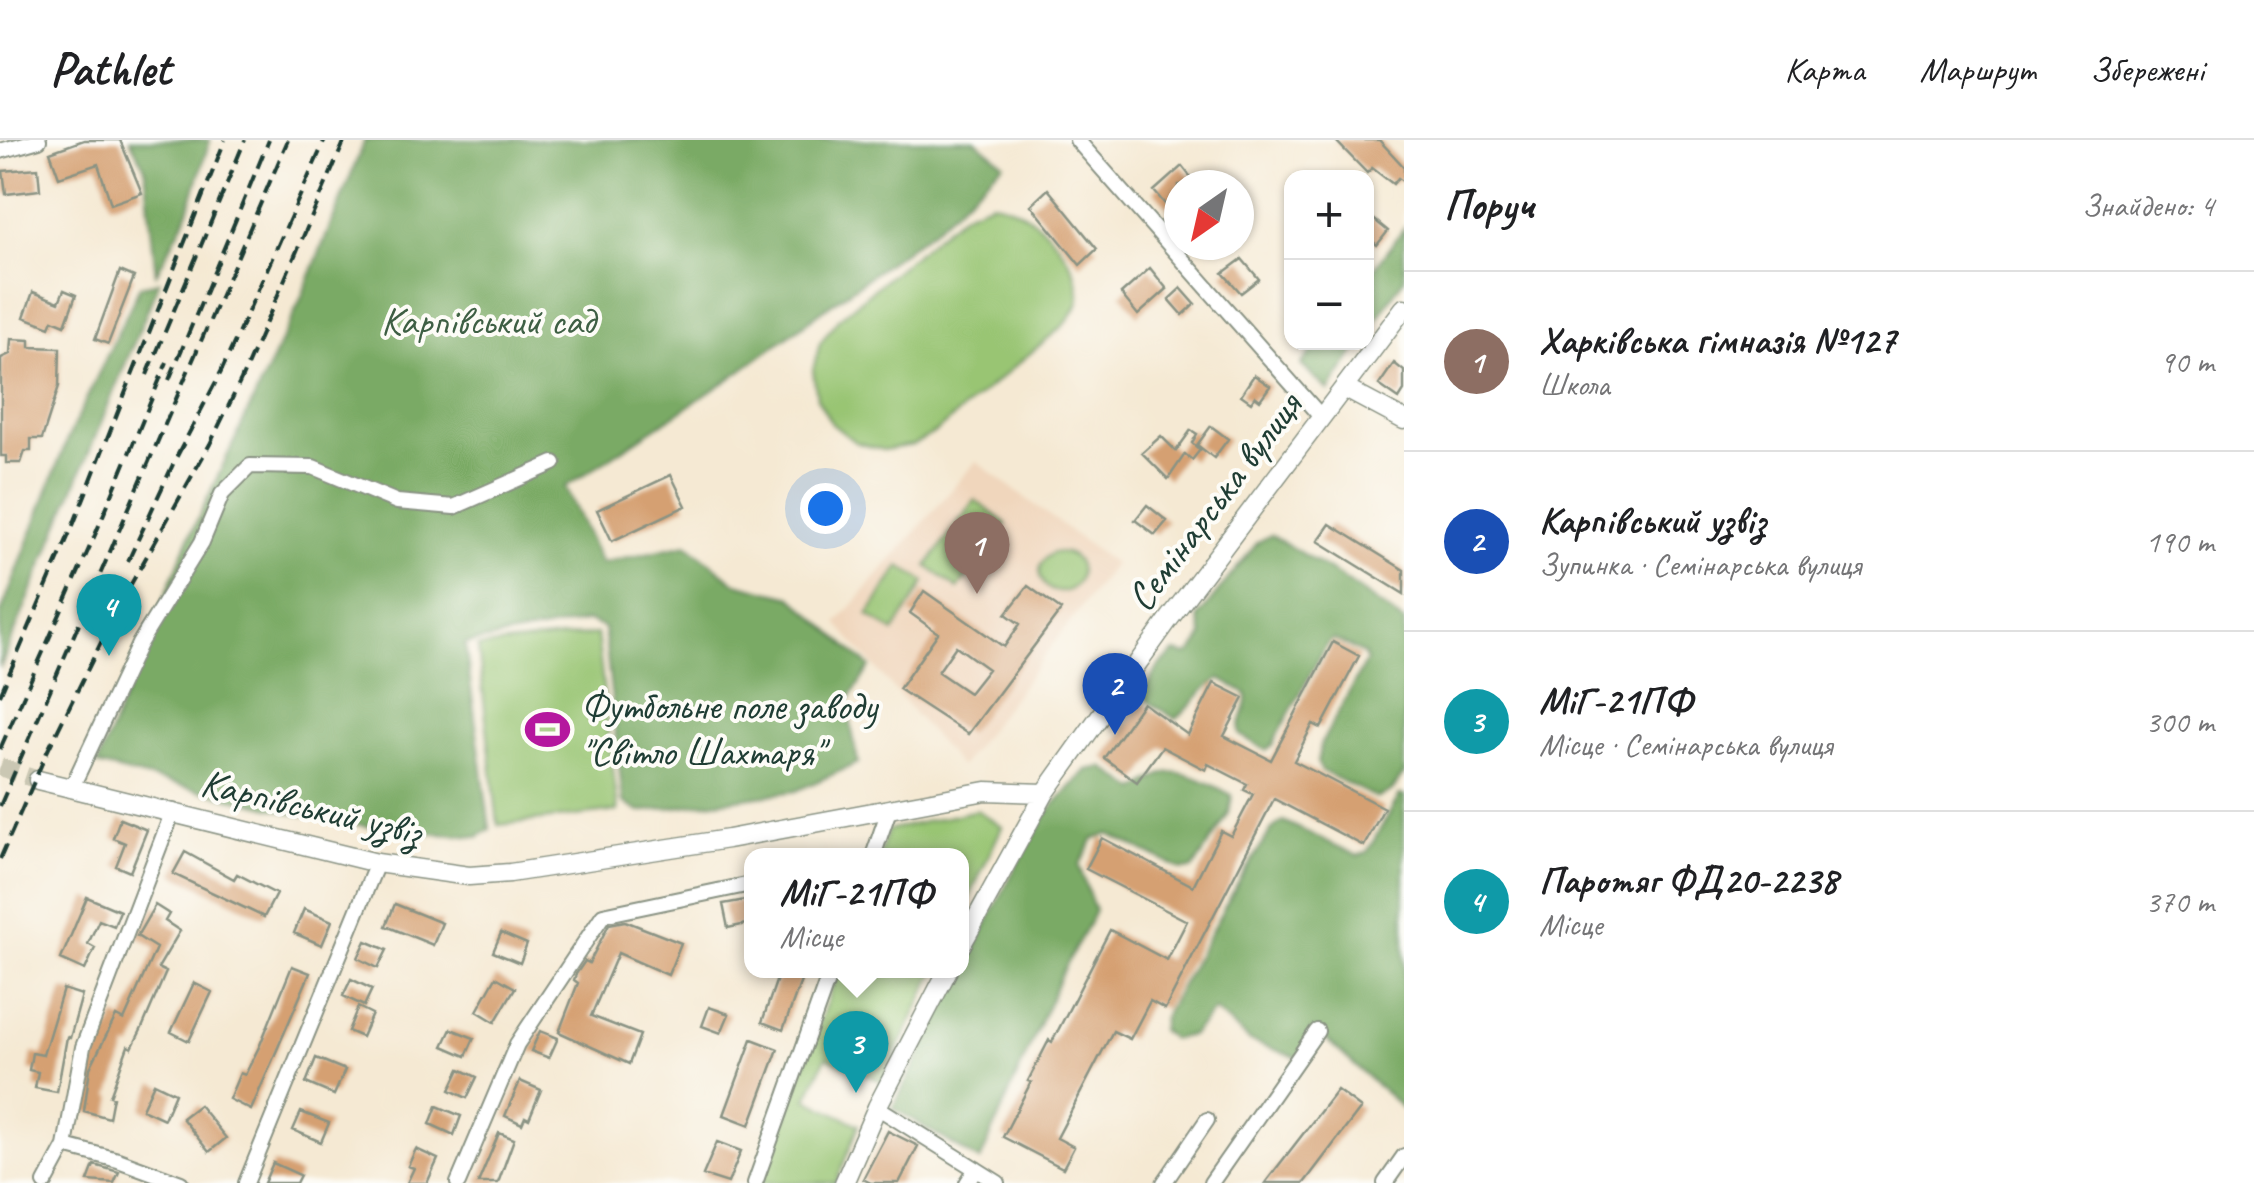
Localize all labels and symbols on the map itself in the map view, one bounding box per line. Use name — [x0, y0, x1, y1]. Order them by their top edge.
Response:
north arrow — [1164, 170, 1254, 260]
park label: Карпівський сад — [381, 296, 598, 346]
street label: Семінарська вулиця — [1116, 381, 1314, 621]
your location — [800, 483, 851, 534]
pin: 1 — [944, 512, 1010, 594]
pin: 4 — [76, 574, 142, 656]
pin: 2 — [1082, 652, 1148, 735]
place label: Футбольне поле заводу "Світло Шахтаря" — [581, 681, 879, 777]
sports icon: Футбольне поле заводу "Світло Шахтаря" — [524, 705, 572, 753]
street label: Карпівський узвіз — [196, 757, 429, 857]
pin: 3 — [824, 1010, 888, 1093]

